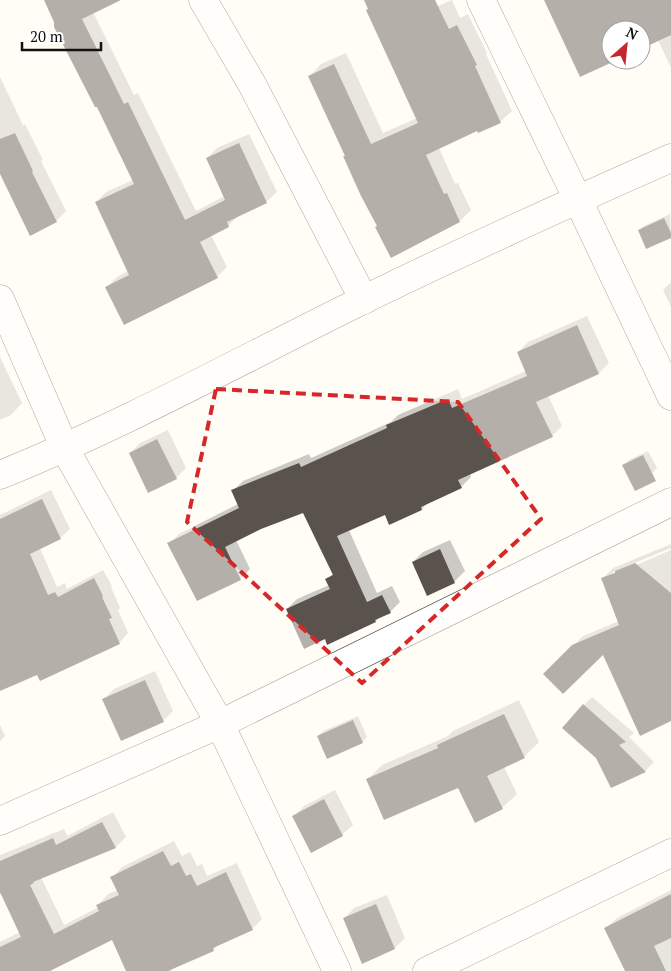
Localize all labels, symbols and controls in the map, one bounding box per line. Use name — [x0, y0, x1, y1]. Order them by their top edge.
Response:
scale bar — [22, 20, 101, 52]
north arrow — [601, 20, 651, 70]
text: N — [623, 22, 642, 44]
text: 20 m — [30, 26, 63, 46]

